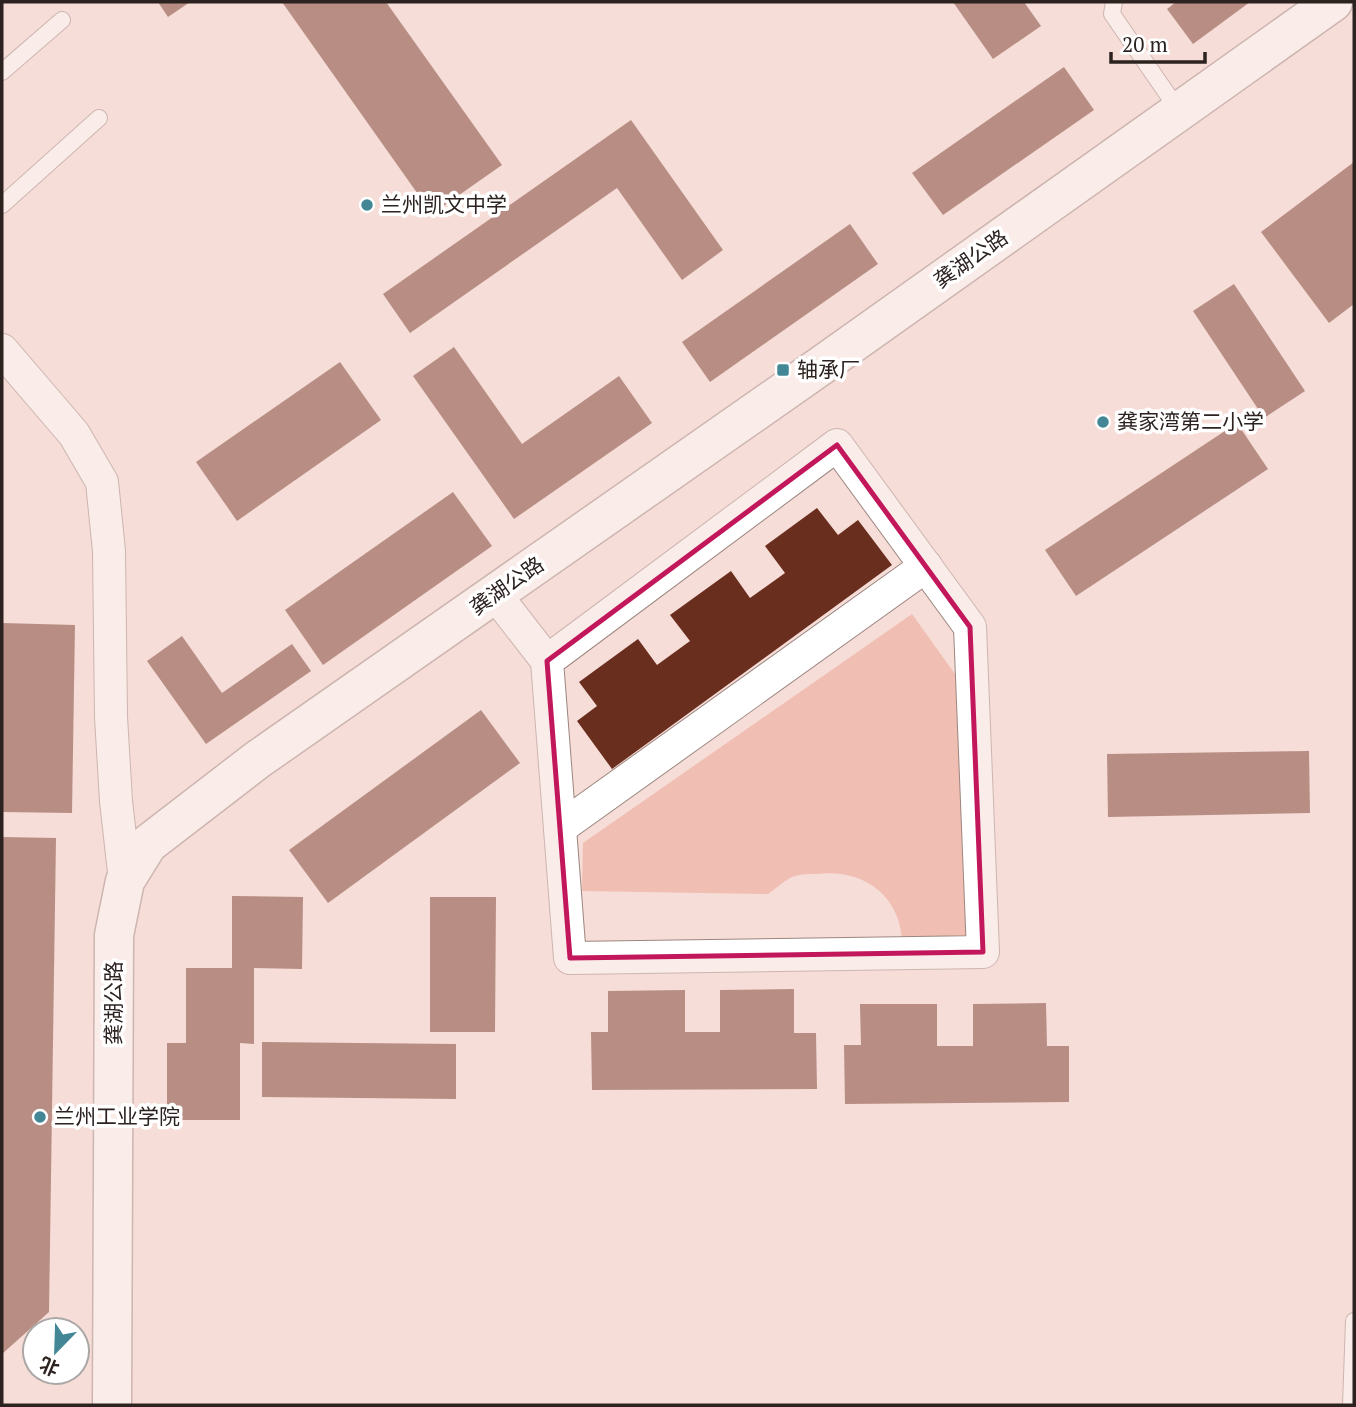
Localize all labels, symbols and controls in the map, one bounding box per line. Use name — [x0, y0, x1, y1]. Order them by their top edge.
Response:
scale bar — [1111, 21, 1206, 65]
text: 20 m — [1122, 30, 1168, 58]
place label: 兰州凯文中学 — [381, 190, 507, 218]
marker: 兰州凯文中学 — [359, 197, 375, 213]
street label: 龚湖公路 — [928, 223, 1013, 294]
place label: 轴承厂 — [797, 355, 860, 383]
marker: 轴承厂 — [775, 362, 791, 378]
place label: 龚家湾第二小学 — [1117, 407, 1264, 435]
marker: 龚家湾第二小学 — [1095, 414, 1111, 430]
street label: 龚湖公路 — [464, 550, 549, 621]
street label: 龚湖公路 — [99, 961, 127, 1045]
place label: 兰州工业学院 — [54, 1102, 180, 1130]
marker: 兰州工业学院 — [32, 1109, 48, 1125]
north arrow — [21, 1316, 91, 1386]
text: 北 — [36, 1352, 63, 1382]

